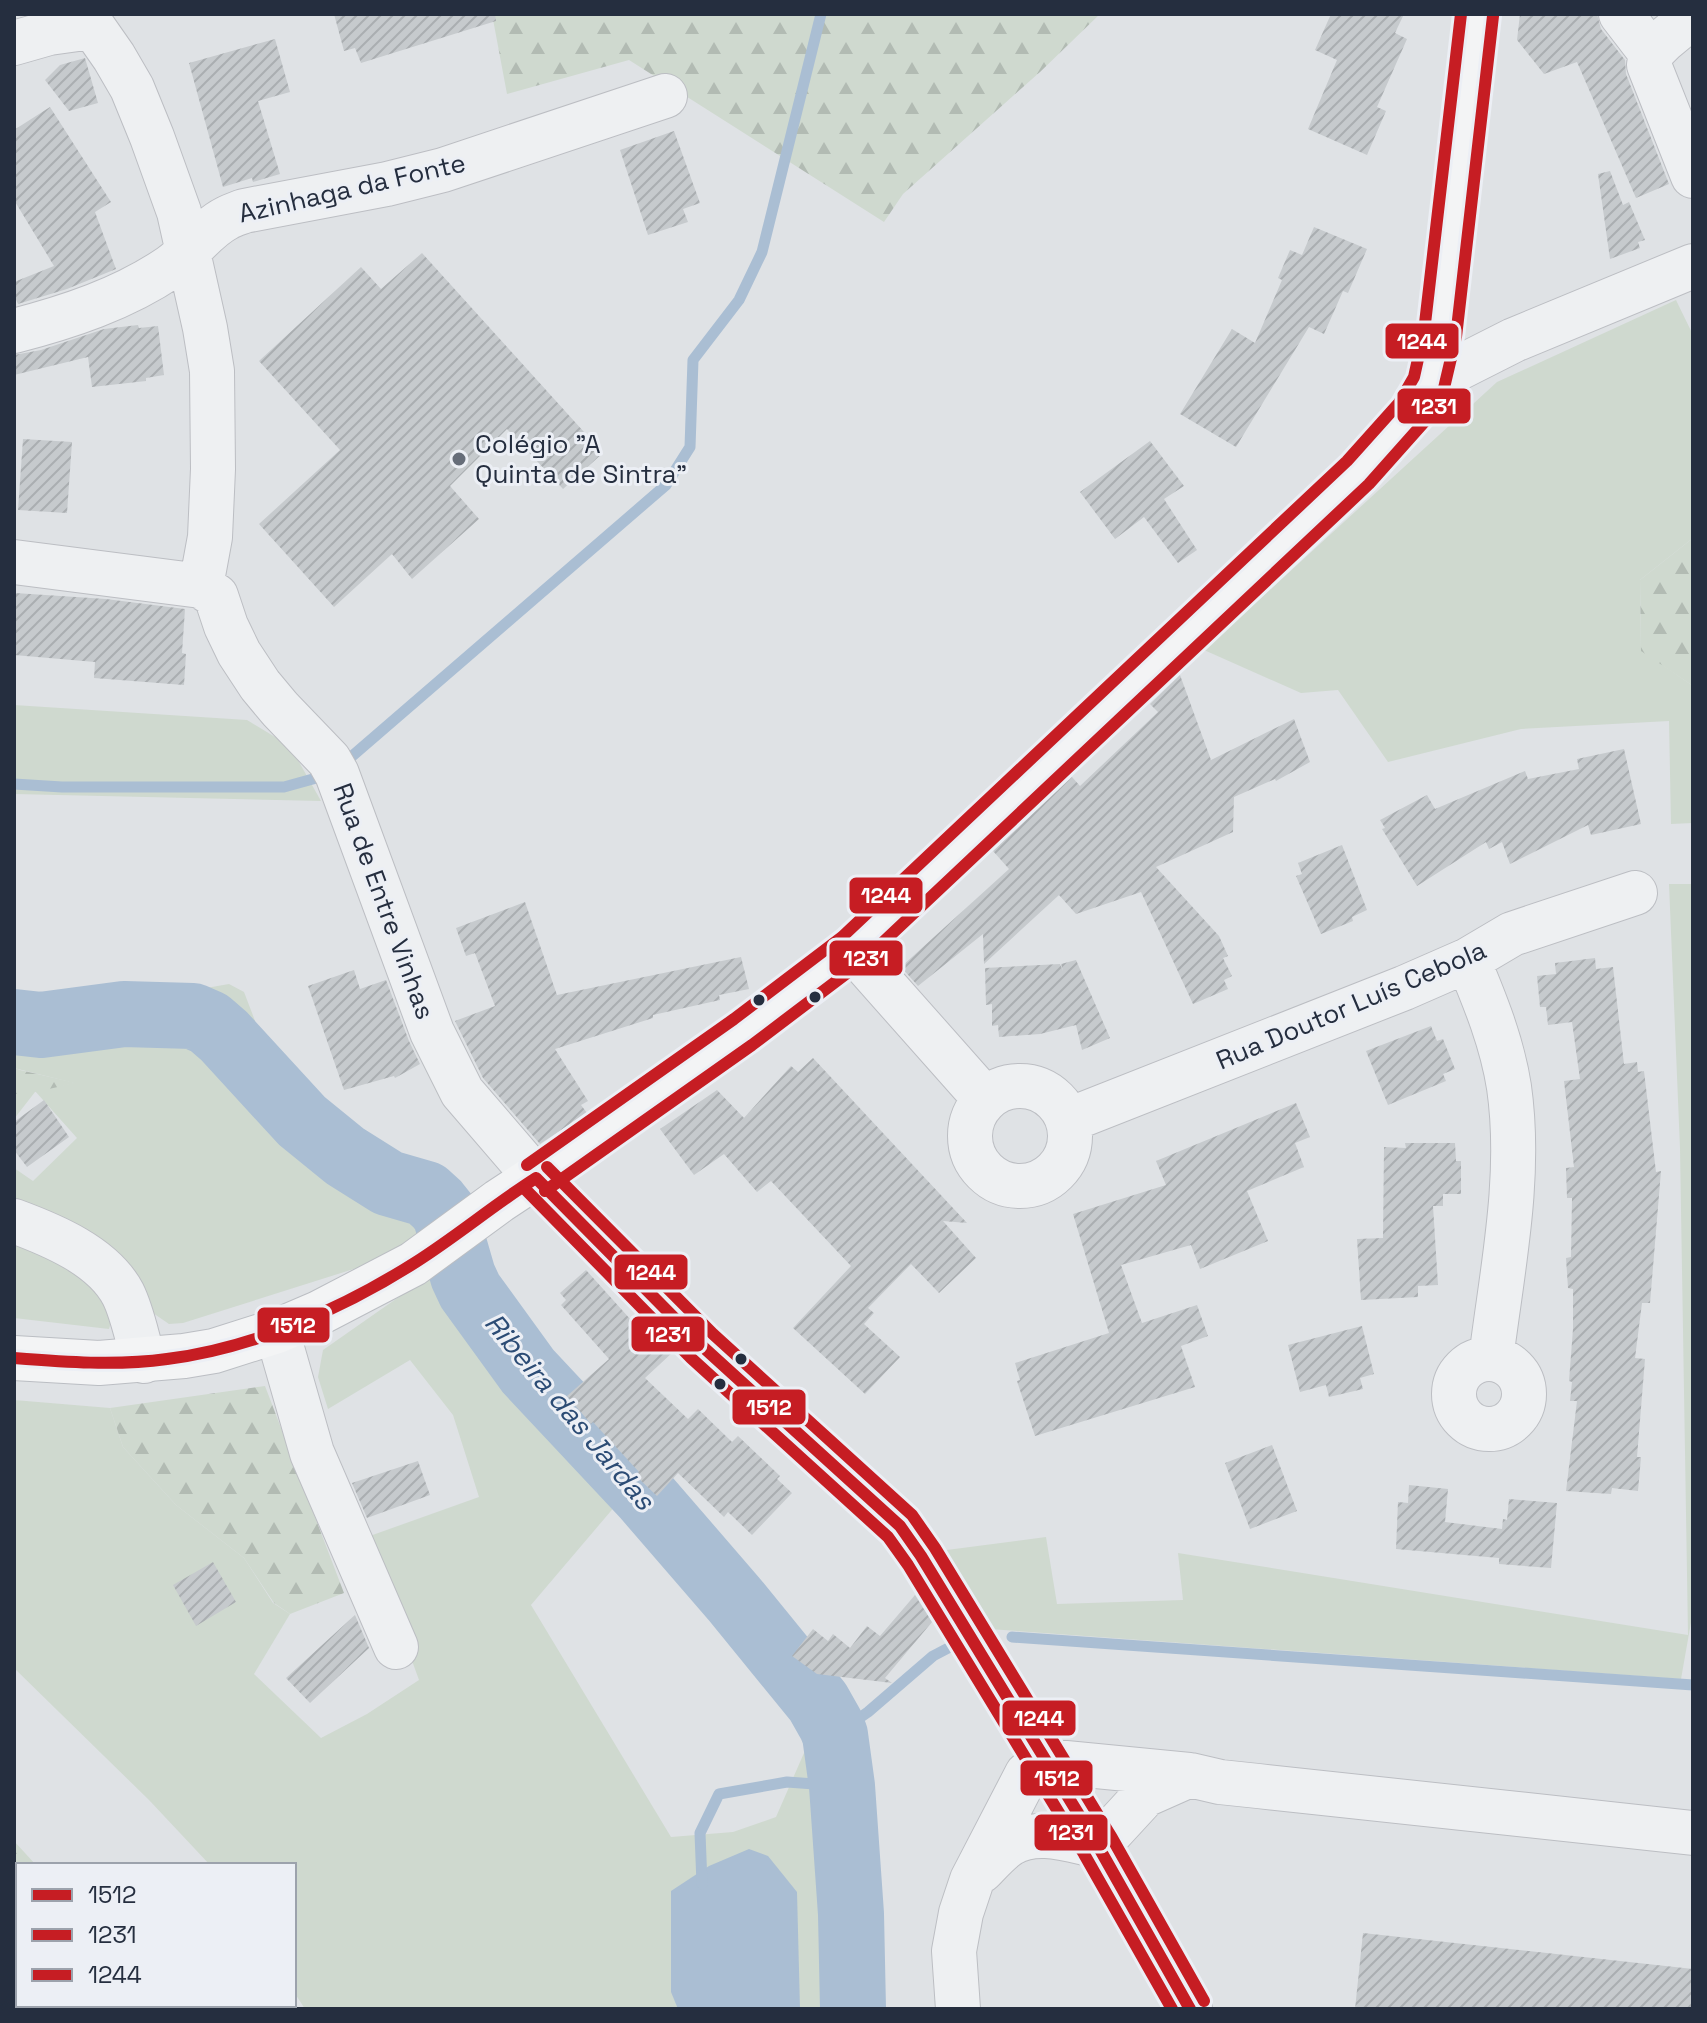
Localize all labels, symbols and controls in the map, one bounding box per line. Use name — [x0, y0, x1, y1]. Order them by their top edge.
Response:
street label: Azinhaga da Fonte — [235, 145, 469, 231]
line badge: 1244 — [1384, 322, 1460, 360]
text: 1244 — [1397, 327, 1447, 355]
line badge: 1231 — [1396, 387, 1472, 425]
text: 1231 — [1411, 392, 1457, 420]
place label: Colégio "A Quinta de Sintra" — [475, 427, 687, 491]
marker: Colégio "A Quinta de Sintra" — [450, 450, 468, 468]
street label: Rua de Entre Vinhas — [325, 778, 443, 1024]
line badge: 1244 — [848, 876, 924, 915]
text: 1244 — [861, 881, 911, 909]
street label: Rua Doutor Luís Cebola — [1211, 933, 1491, 1077]
line badge: 1231 — [828, 939, 904, 977]
text: 1231 — [843, 944, 889, 972]
unlabelled marker — [807, 989, 823, 1005]
unlabelled marker — [751, 992, 767, 1008]
line badge: 1244 — [613, 1253, 689, 1291]
text: 1244 — [626, 1258, 676, 1286]
water label: Ribeira das Jardas — [477, 1305, 664, 1518]
line badge: 1512 — [256, 1306, 331, 1344]
text: 1512 — [270, 1311, 316, 1339]
line badge: 1231 — [630, 1315, 706, 1353]
text: 1231 — [645, 1320, 691, 1348]
unlabelled marker — [733, 1351, 749, 1367]
unlabelled marker — [712, 1376, 728, 1392]
line badge: 1512 — [731, 1388, 807, 1426]
text: 1512 — [746, 1393, 792, 1421]
line badge: 1244 — [1001, 1699, 1077, 1737]
text: 1244 — [1014, 1704, 1064, 1732]
line badge: 1512 — [1019, 1759, 1094, 1797]
text: 1512 — [1034, 1764, 1080, 1792]
line badge: 1231 — [1033, 1813, 1109, 1852]
text: 1231 — [1048, 1818, 1094, 1846]
legend — [16, 1863, 296, 2007]
text: 1512 — [88, 1879, 137, 1910]
text: 1231 — [88, 1919, 137, 1950]
text: 1244 — [88, 1959, 142, 1990]

